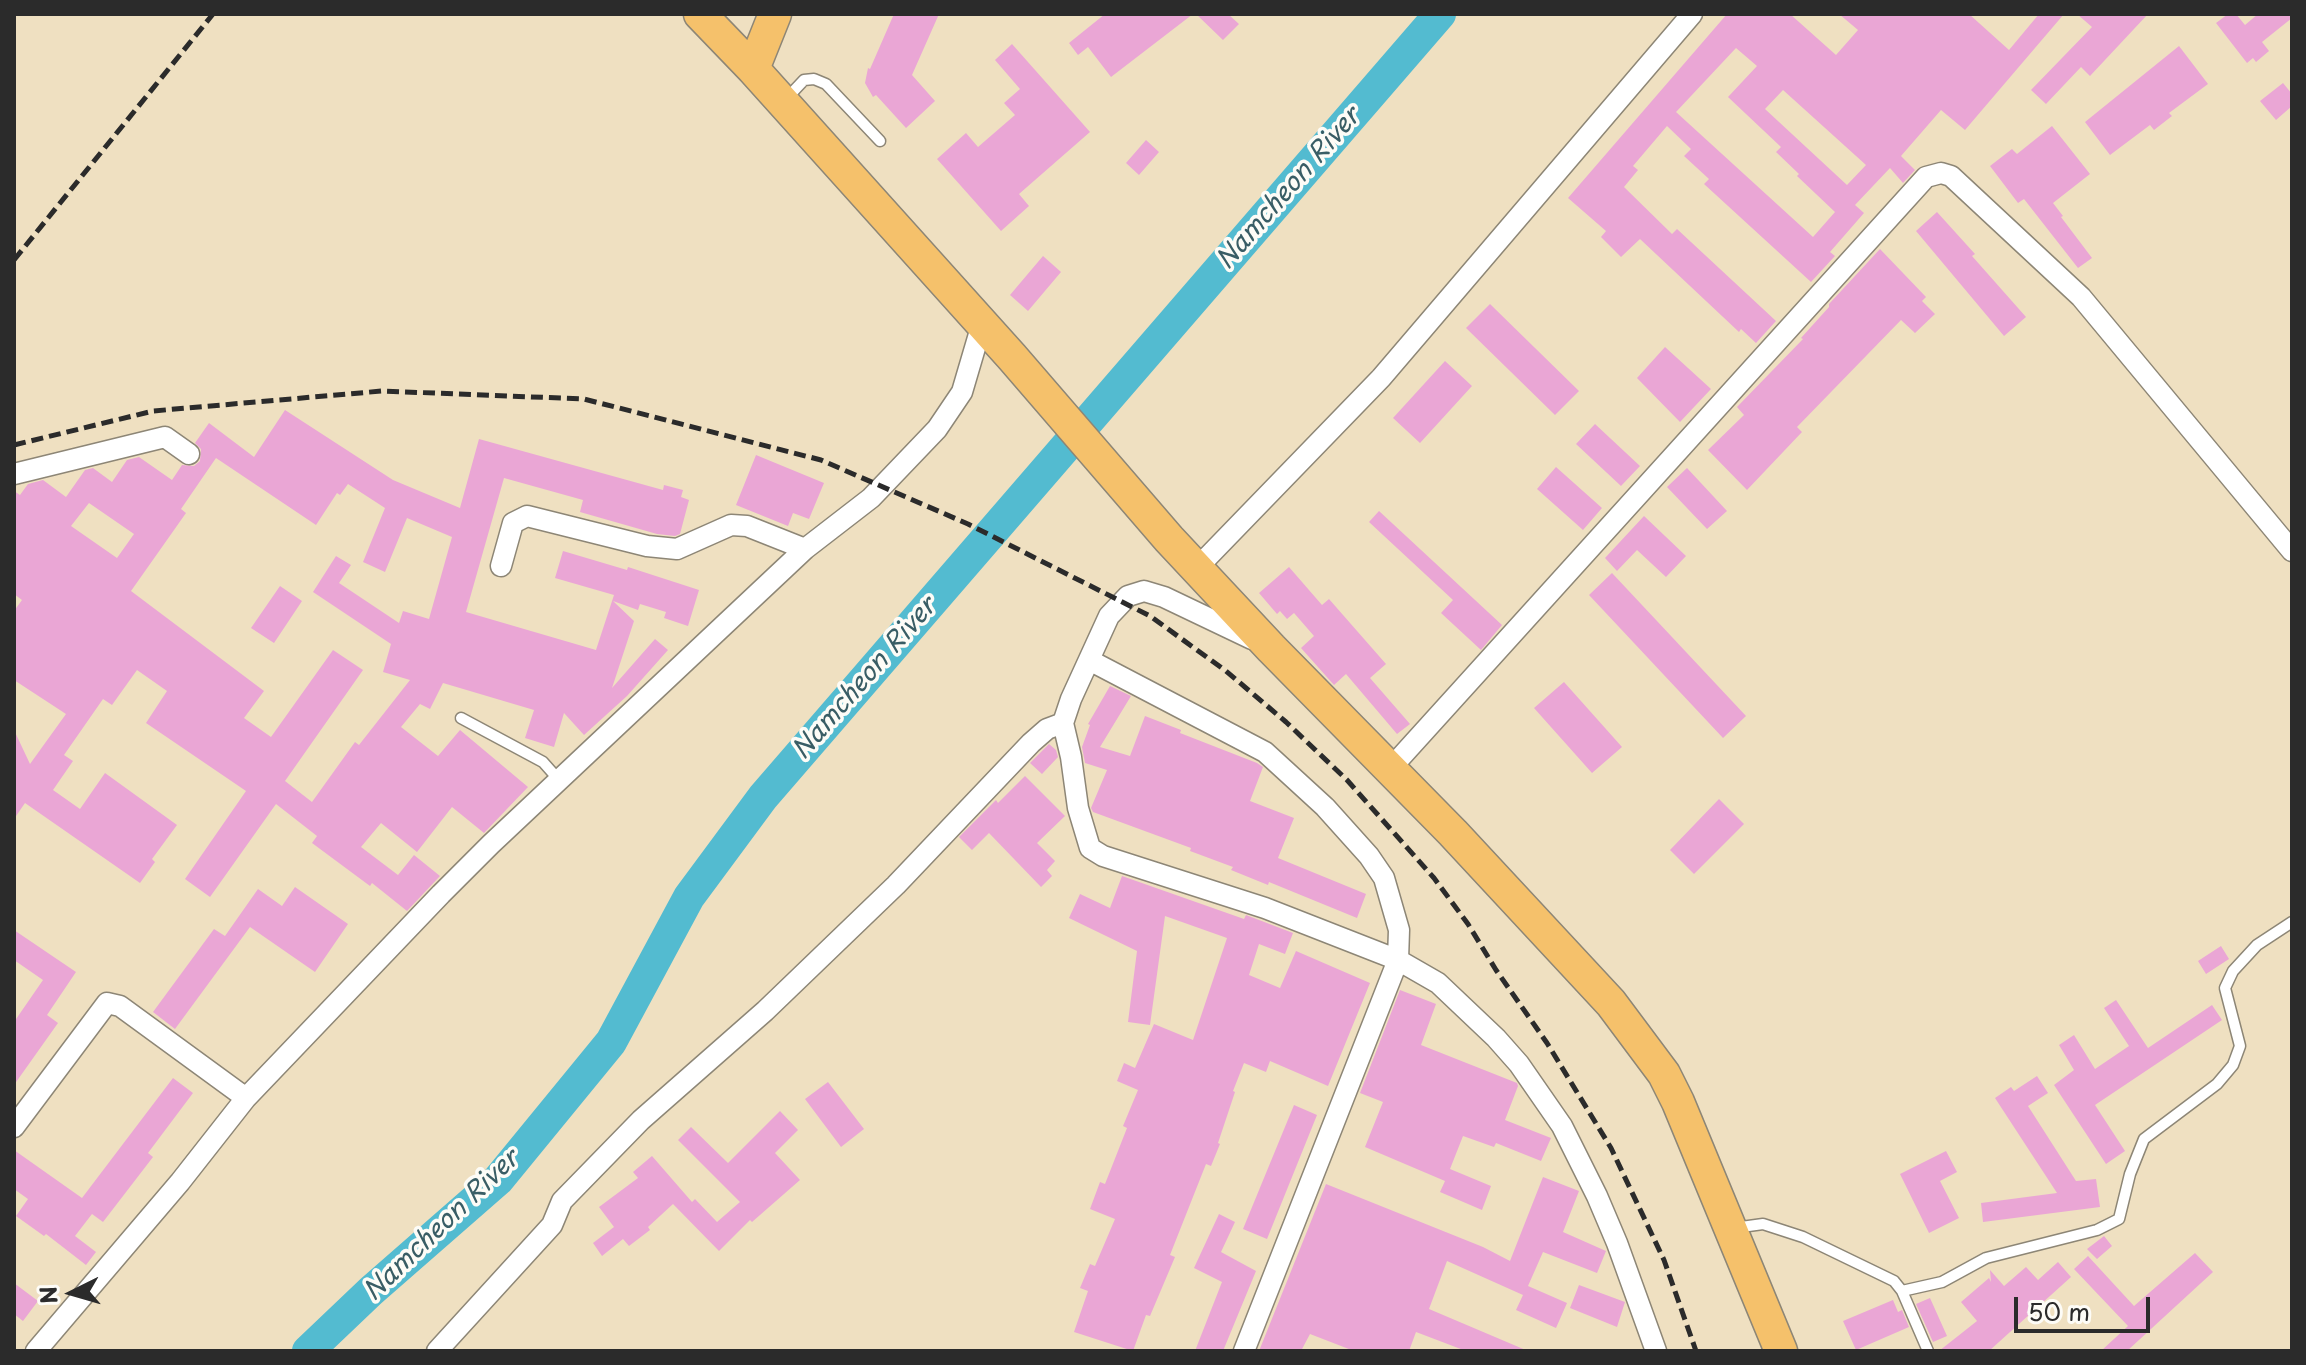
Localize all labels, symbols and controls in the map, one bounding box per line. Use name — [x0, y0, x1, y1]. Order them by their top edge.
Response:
water label: Namcheon River — [1211, 102, 1367, 276]
water label: Namcheon River — [787, 592, 943, 766]
water label: Namcheon River — [358, 1144, 526, 1308]
north arrow — [32, 1253, 112, 1333]
scale bar — [2018, 1281, 2154, 1331]
text: N — [30, 1285, 65, 1305]
text: 50 m — [2028, 1293, 2090, 1329]

